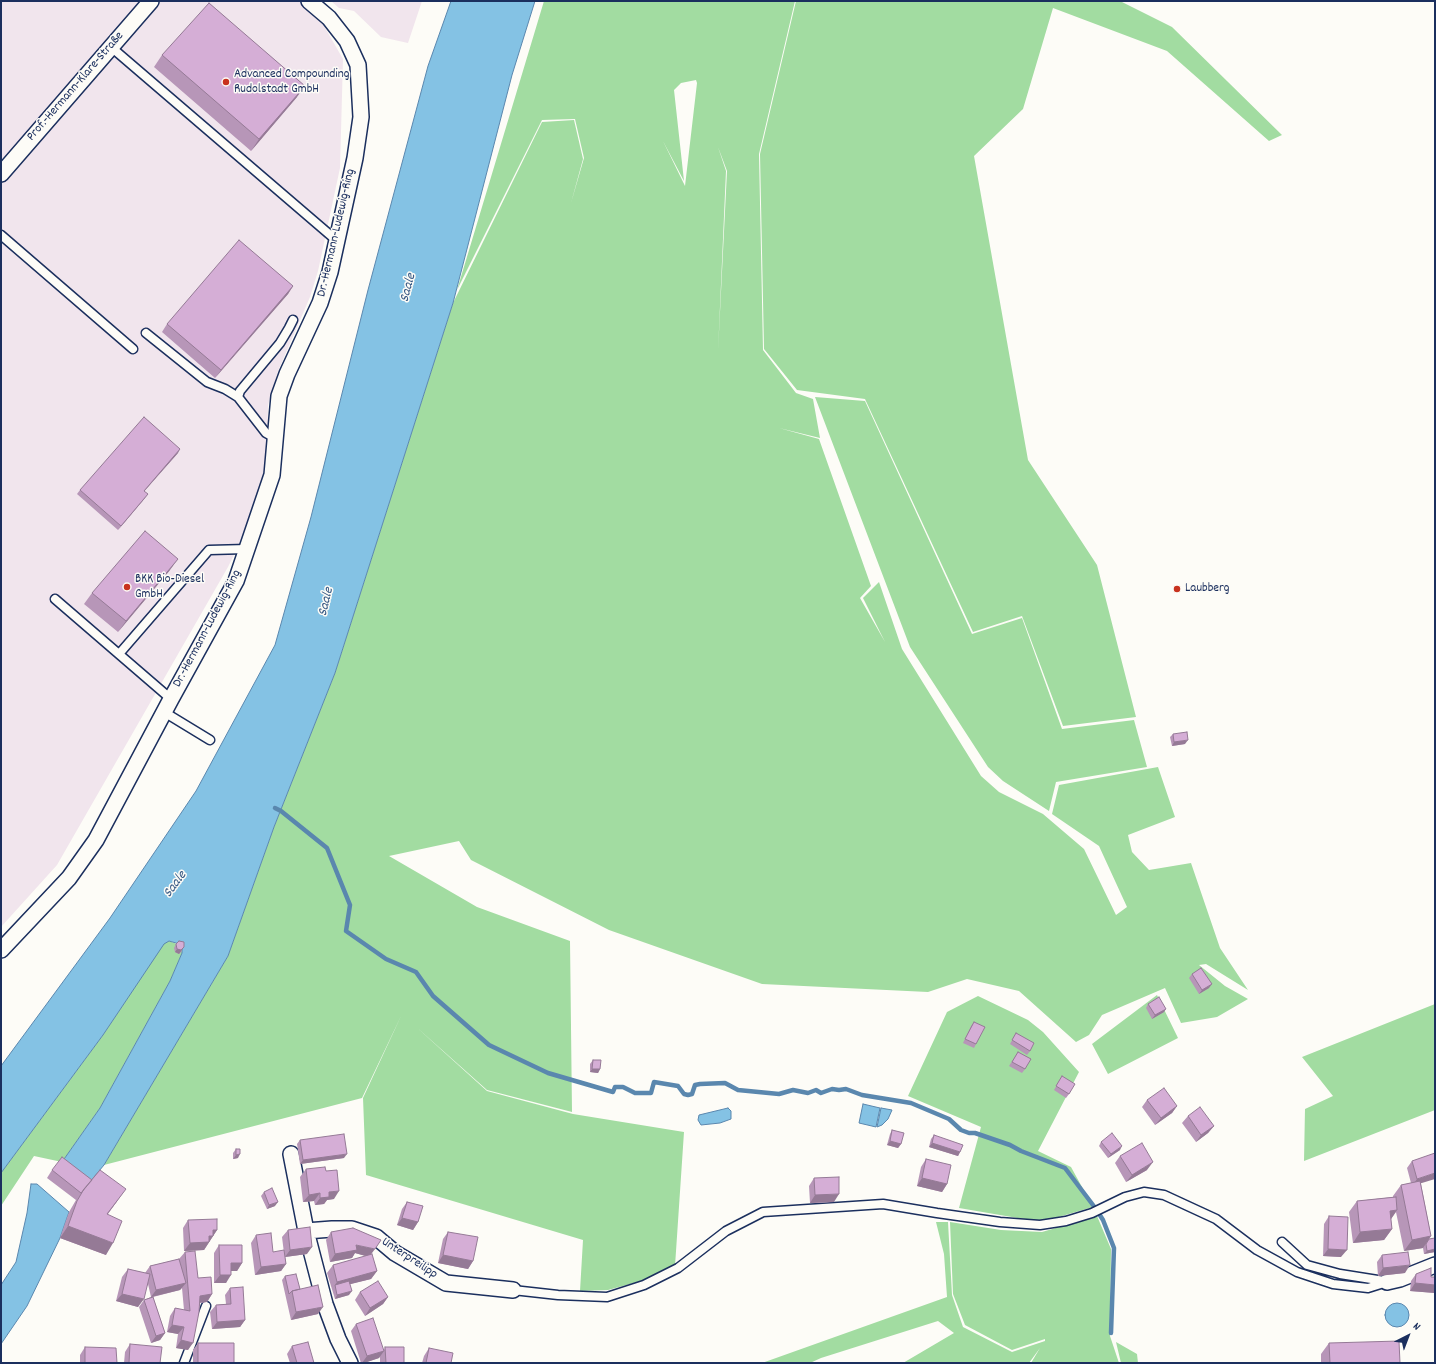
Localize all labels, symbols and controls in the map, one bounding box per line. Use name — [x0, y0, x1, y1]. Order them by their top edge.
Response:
street label: Prof.-Hermann-Klare-Straße — [24, 29, 128, 145]
place label: Advanced Compounding Rudolstadt GmbH — [234, 67, 349, 98]
marker: Advanced Compounding Rudolstadt GmbH — [221, 77, 231, 87]
street label: Dr.-Hermann-Ludewig-Ring — [315, 167, 359, 299]
water label: Saale — [397, 272, 421, 304]
street label: Dr.-Hermann-Ludewig-Ring — [170, 568, 246, 690]
place label: BKK Bio-Diesel GmbH — [135, 572, 204, 603]
place label: Laubberg — [1185, 581, 1230, 597]
marker: BKK Bio-Diesel GmbH — [122, 582, 132, 592]
marker: Laubberg — [1172, 584, 1182, 594]
water label: Saale — [315, 586, 339, 618]
water label: Saale — [161, 868, 191, 902]
street label: Unterpreilipp — [378, 1235, 440, 1283]
north arrow — [1388, 1316, 1428, 1356]
text: N — [1409, 1319, 1423, 1335]

